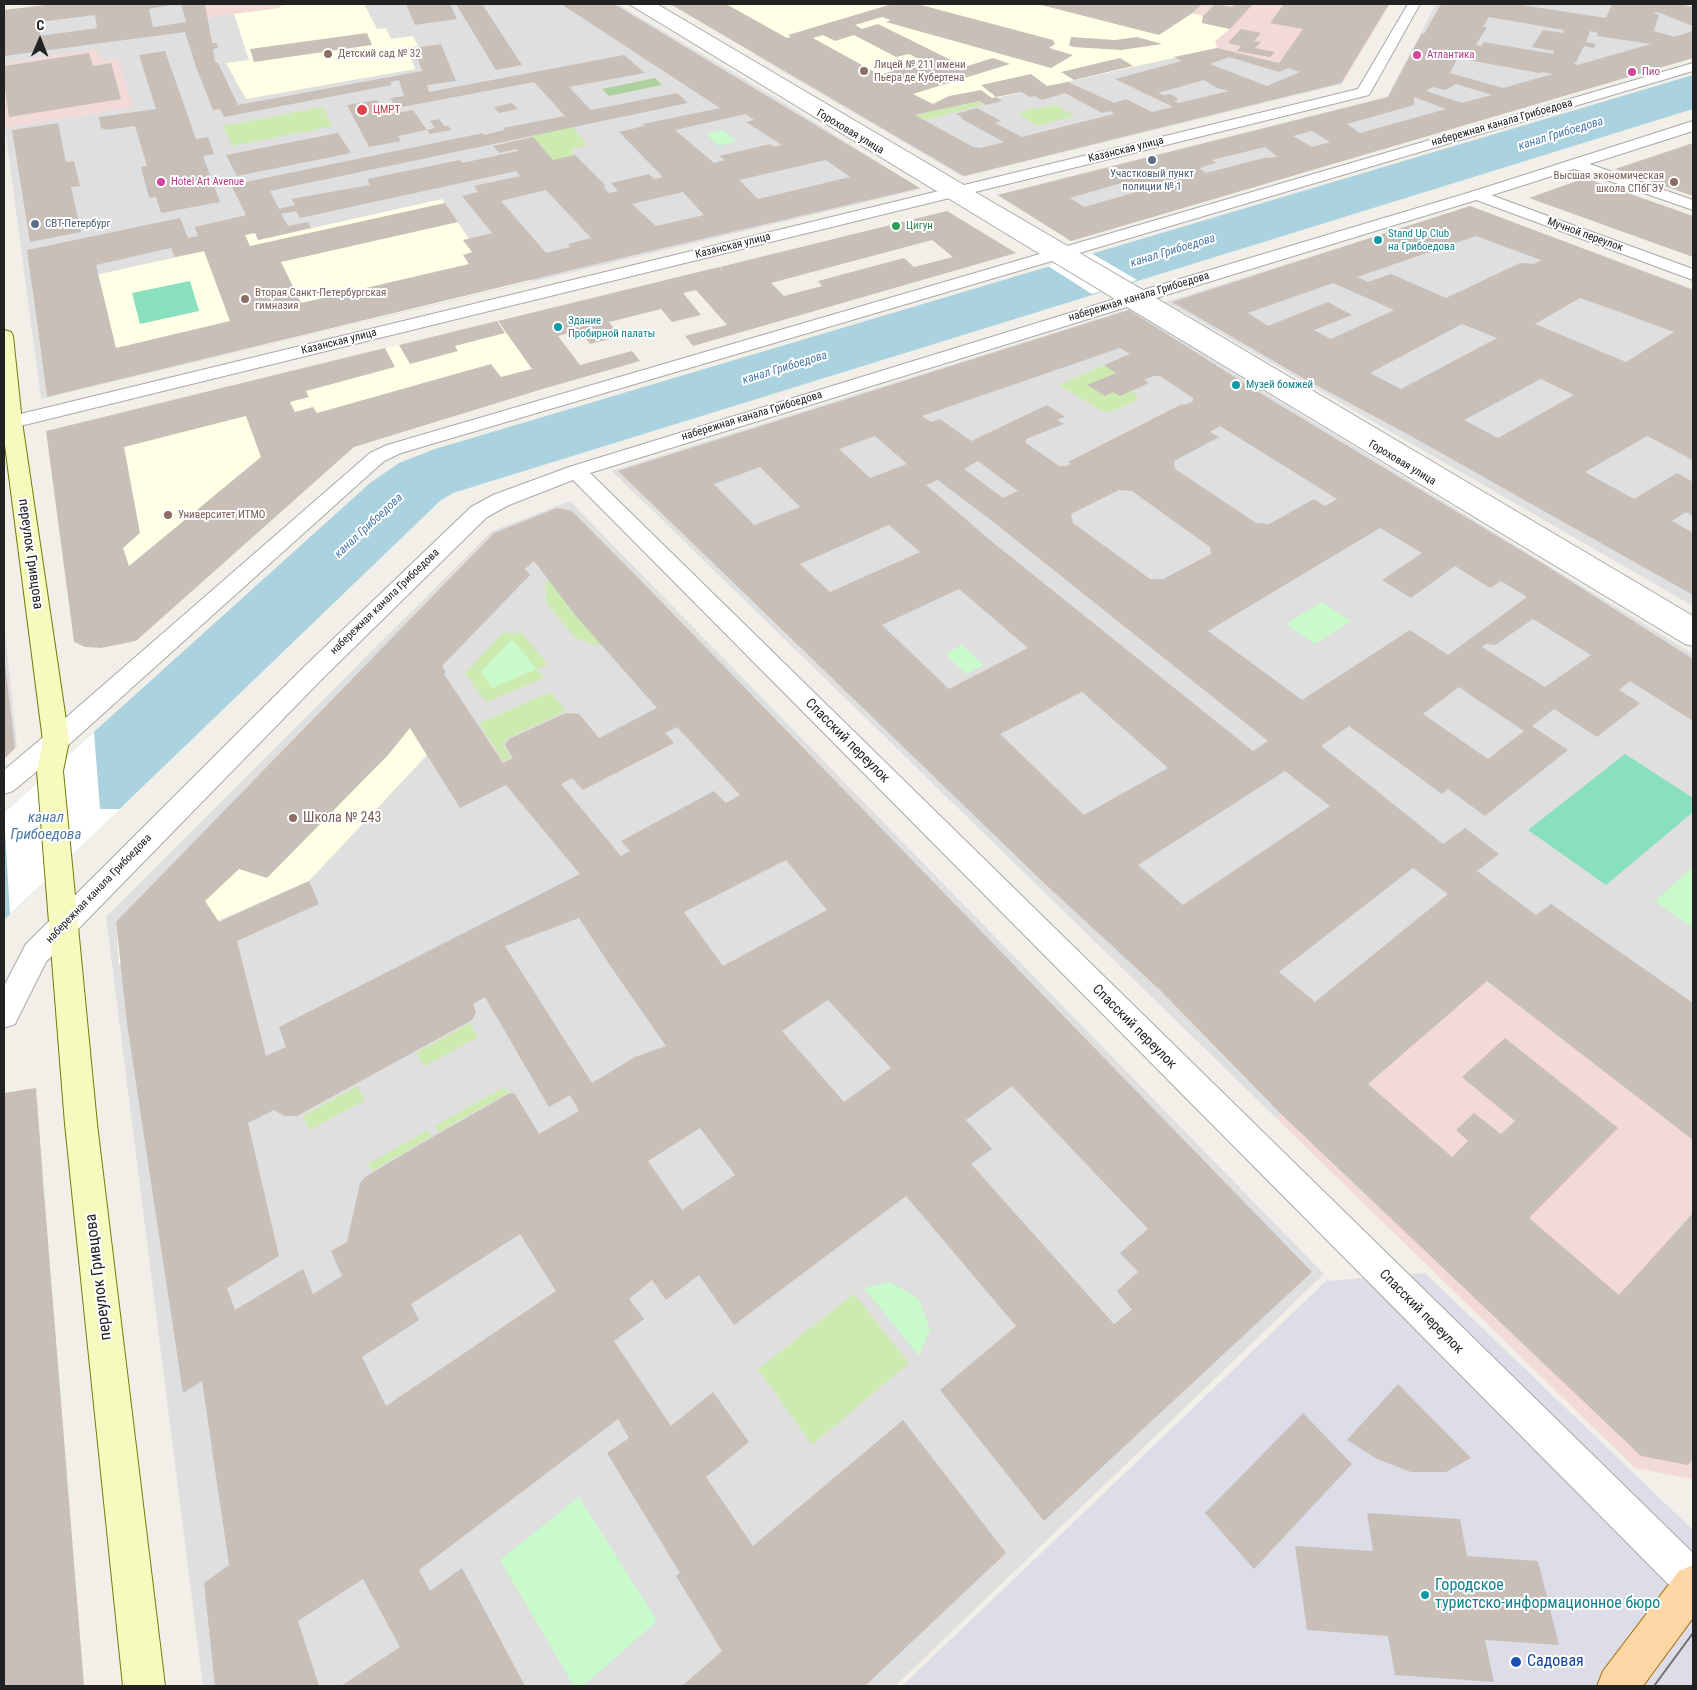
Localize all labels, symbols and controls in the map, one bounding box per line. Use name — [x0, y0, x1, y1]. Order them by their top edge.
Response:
north arrow — [15, 15, 65, 65]
text: С — [36, 17, 44, 33]
place label: Детский сад № 32 — [338, 47, 421, 61]
marker: Детский сад № 32 — [322, 48, 334, 60]
place label: Атлантика — [1427, 48, 1475, 62]
marker: Атлантика — [1411, 49, 1423, 61]
place label: Лицей № 211 имени Пьера де Кубертена — [874, 58, 966, 84]
marker: Лицей № 211 имени Пьера де Кубертена — [858, 65, 870, 77]
place label: Пио — [1642, 65, 1660, 79]
marker: Пио — [1626, 66, 1638, 78]
street label: набережная канала Грибоедова — [1430, 96, 1574, 150]
marker: ЦМРТ — [355, 103, 369, 117]
place label: ЦМРТ — [373, 103, 400, 117]
street label: Гороховая улица — [814, 107, 886, 157]
water label: канал Грибоедова — [1517, 114, 1605, 154]
street label: Казанская улица — [1087, 134, 1165, 166]
marker: Участковый пункт полиции № 1 — [1146, 154, 1158, 166]
place label: Участковый пункт полиции № 1 — [1110, 167, 1194, 193]
place label: Высшая экономическая школа СПбГЭУ — [1553, 169, 1664, 195]
place label: Hotel Art Avenue — [171, 175, 244, 189]
marker: Hotel Art Avenue — [155, 176, 167, 188]
marker: Высшая экономическая школа СПбГЭУ — [1668, 176, 1680, 188]
street label: Мучной переулок — [1545, 215, 1625, 255]
place label: СВТ-Петербург — [45, 217, 110, 231]
marker: СВТ-Петербург — [29, 218, 41, 230]
place label: Цигун — [906, 219, 933, 233]
marker: Цигун — [890, 220, 902, 232]
place label: Stand Up Club на Грибоедова — [1388, 227, 1455, 253]
street label: Казанская улица — [694, 230, 772, 262]
water label: канал Грибоедова — [1129, 231, 1217, 271]
marker: Stand Up Club на Грибоедова — [1372, 234, 1384, 246]
street label: набережная канала Грибоедова — [1067, 269, 1211, 325]
place label: Вторая Санкт-Петербургская гимназия — [255, 286, 386, 312]
marker: Вторая Санкт-Петербургская гимназия — [239, 293, 251, 305]
place label: Здание Пробирной палаты — [568, 314, 655, 340]
marker: Здание Пробирной палаты — [552, 321, 564, 333]
street label: Казанская улица — [300, 326, 378, 358]
water label: канал Грибоедова — [741, 348, 829, 388]
place label: Музей бомжей — [1246, 378, 1313, 392]
marker: Музей бомжей — [1230, 379, 1242, 391]
street label: набережная канала Грибоедова — [680, 388, 824, 444]
street label: Гороховая улица — [1366, 438, 1438, 488]
water label: канал Грибоедова — [332, 491, 406, 561]
street label: переулок Гривцова — [14, 498, 46, 610]
place label: Университет ИТМО — [178, 508, 265, 522]
marker: Университет ИТМО — [162, 509, 174, 521]
street label: набережная канала Грибоедова — [328, 546, 442, 658]
street label: Спасский переулок — [801, 695, 893, 787]
water label: канал Грибоедова — [11, 809, 81, 844]
place label: Школа № 243 — [303, 810, 381, 826]
marker: Школа № 243 — [287, 812, 299, 824]
street label: набережная канала Грибоедова — [43, 832, 155, 946]
street label: Спасский переулок — [1088, 981, 1180, 1073]
street label: переулок Гривцова — [82, 1213, 116, 1341]
street label: Спасский переулок — [1375, 1266, 1467, 1358]
place label: Городское туристско-информационное бюро — [1435, 1576, 1660, 1614]
marker: Городское туристско-информационное бюро — [1419, 1589, 1431, 1601]
place label: Садовая — [1527, 1652, 1584, 1672]
marker: Садовая — [1509, 1655, 1523, 1669]

